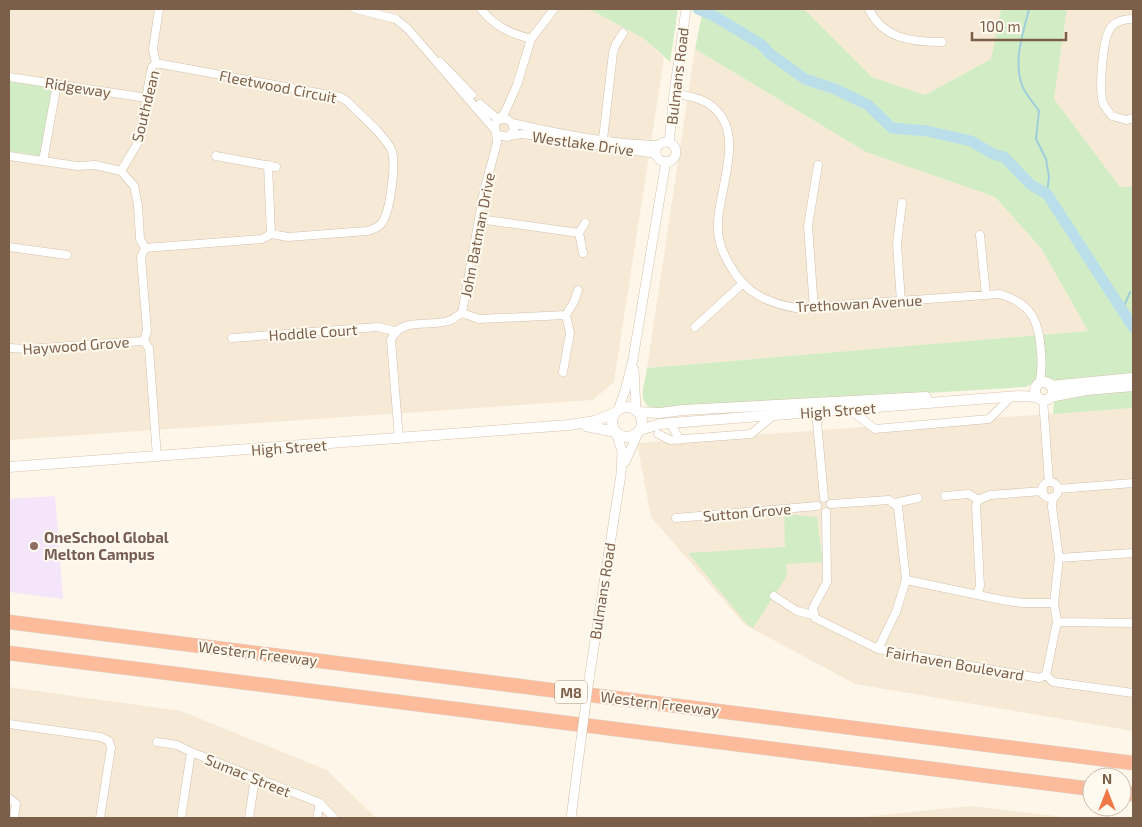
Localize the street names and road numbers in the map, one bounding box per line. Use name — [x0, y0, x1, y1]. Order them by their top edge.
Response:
street label: Bulmans Road — [662, 26, 692, 126]
street label: Fleetwood Circuit — [218, 66, 338, 106]
street label: Southdean — [127, 68, 163, 144]
street label: Ridgeway — [44, 73, 112, 101]
street label: Westlake Drive — [531, 127, 635, 159]
street label: John Batman Drive — [456, 171, 498, 299]
street label: Trethowan Avenue — [795, 291, 923, 315]
street label: Hoddle Court — [268, 320, 358, 344]
street label: Haywood Grove — [22, 332, 130, 358]
street label: High Street — [800, 398, 877, 422]
street label: High Street — [251, 435, 328, 459]
street label: Sutton Grove — [702, 499, 792, 525]
street label: Bulmans Road — [585, 541, 619, 641]
street label: Western Freeway — [197, 637, 319, 669]
street label: Fairhaven Boulevard — [884, 642, 1026, 684]
road number: M8 — [555, 680, 587, 704]
street label: Western Freeway — [599, 687, 721, 719]
street label: Sumac Street — [203, 750, 294, 800]

